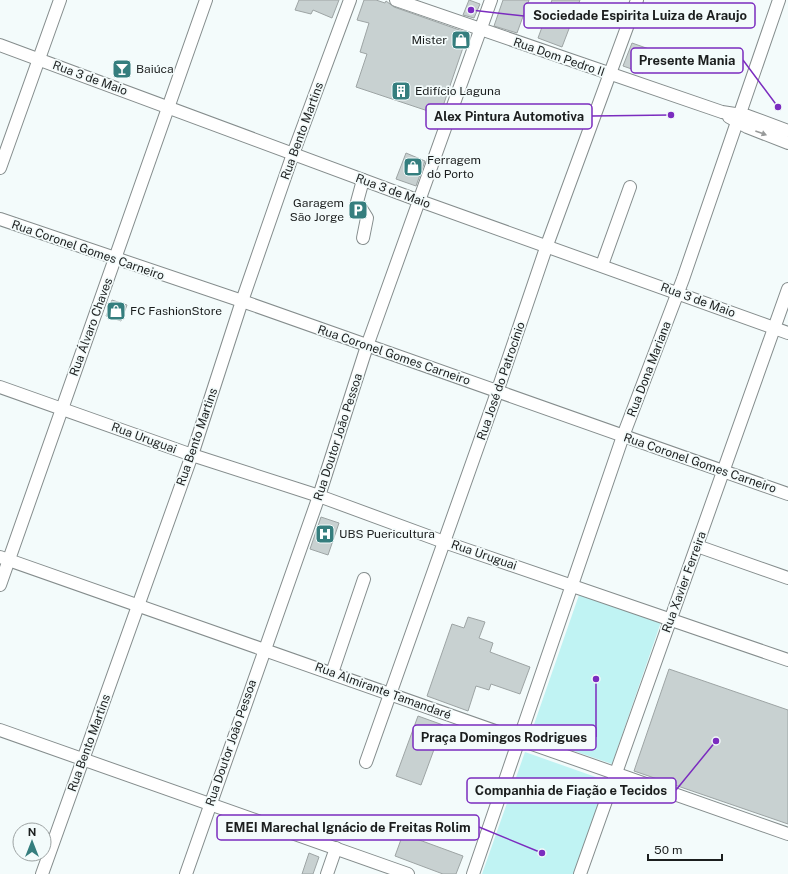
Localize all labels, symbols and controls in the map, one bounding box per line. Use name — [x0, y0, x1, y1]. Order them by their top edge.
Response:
callout: Sociedade Espirita Luiza de Araujo — [524, 3, 755, 28]
text: Sociedade Espirita Luiza de Araujo — [533, 8, 747, 23]
shop icon: Mister — [450, 29, 472, 51]
place label: Mister — [411, 33, 447, 47]
street label: Rua Dom Pedro II — [512, 35, 606, 79]
callout: Presente Mania — [631, 48, 743, 73]
text: Presente Mania — [639, 53, 735, 68]
street label: Rua 3 de Maio — [51, 58, 130, 98]
bar icon: Baiúca — [111, 58, 133, 80]
place label: Baiúca — [136, 62, 174, 76]
street label: Rua Bento Martins — [278, 80, 326, 182]
building icon: Edifício Laguna — [390, 80, 412, 102]
place label: Edifício Laguna — [415, 84, 501, 98]
callout: Alex Pintura Automotiva — [426, 104, 592, 129]
text: Alex Pintura Automotiva — [434, 109, 584, 124]
one-way arrow — [756, 130, 768, 136]
place label: Ferragem do Porto — [427, 153, 481, 181]
shop icon: Ferragem do Porto — [402, 156, 424, 178]
street label: Rua 3 de Maio — [354, 171, 433, 211]
place label: Garagem São Jorge — [290, 196, 344, 224]
parking icon: Garagem São Jorge — [347, 199, 369, 221]
street label: Rua Coronel Gomes Carneiro — [10, 217, 166, 283]
street label: Rua Álvaro Chaves — [67, 276, 115, 378]
street label: Rua 3 de Maio — [659, 280, 738, 320]
shop icon: FC FashionStore — [105, 300, 127, 322]
place label: FC FashionStore — [130, 304, 222, 318]
street label: Rua Dona Mariana — [624, 319, 674, 419]
street label: Rua José do Patrocínio — [474, 320, 528, 442]
street label: Rua Coronel Gomes Carneiro — [316, 322, 472, 388]
street label: Rua Doutor João Pessoa — [311, 372, 365, 502]
street label: Rua Bento Martins — [174, 386, 220, 488]
street label: Rua Uruguai — [109, 420, 179, 456]
street label: Rua Coronel Gomes Carneiro — [622, 430, 778, 496]
hospital icon: UBS Puericultura — [314, 523, 336, 545]
place label: UBS Puericultura — [339, 527, 435, 541]
street label: Rua Xavier Ferreira — [659, 530, 709, 634]
street label: Rua Uruguai — [449, 537, 519, 573]
street label: Rua Almirante Tamandaré — [313, 660, 453, 722]
street label: Rua Doutor João Pessoa — [203, 678, 259, 808]
street label: Rua Bento Martins — [65, 692, 113, 794]
callout: Praça Domingos Rodrigues — [413, 725, 596, 750]
text: Praça Domingos Rodrigues — [421, 730, 587, 745]
callout: Companhia de Fiação e Tecidos — [467, 778, 676, 803]
text: Companhia de Fiação e Tecidos — [475, 783, 667, 798]
callout: EMEI Marechal Ignácio de Freitas Rolim — [217, 815, 479, 840]
text: EMEI Marechal Ignácio de Freitas Rolim — [225, 820, 471, 835]
north arrow — [12, 822, 52, 862]
text: N — [28, 826, 36, 838]
scale bar — [648, 836, 722, 862]
text: 50 m — [654, 843, 682, 857]

